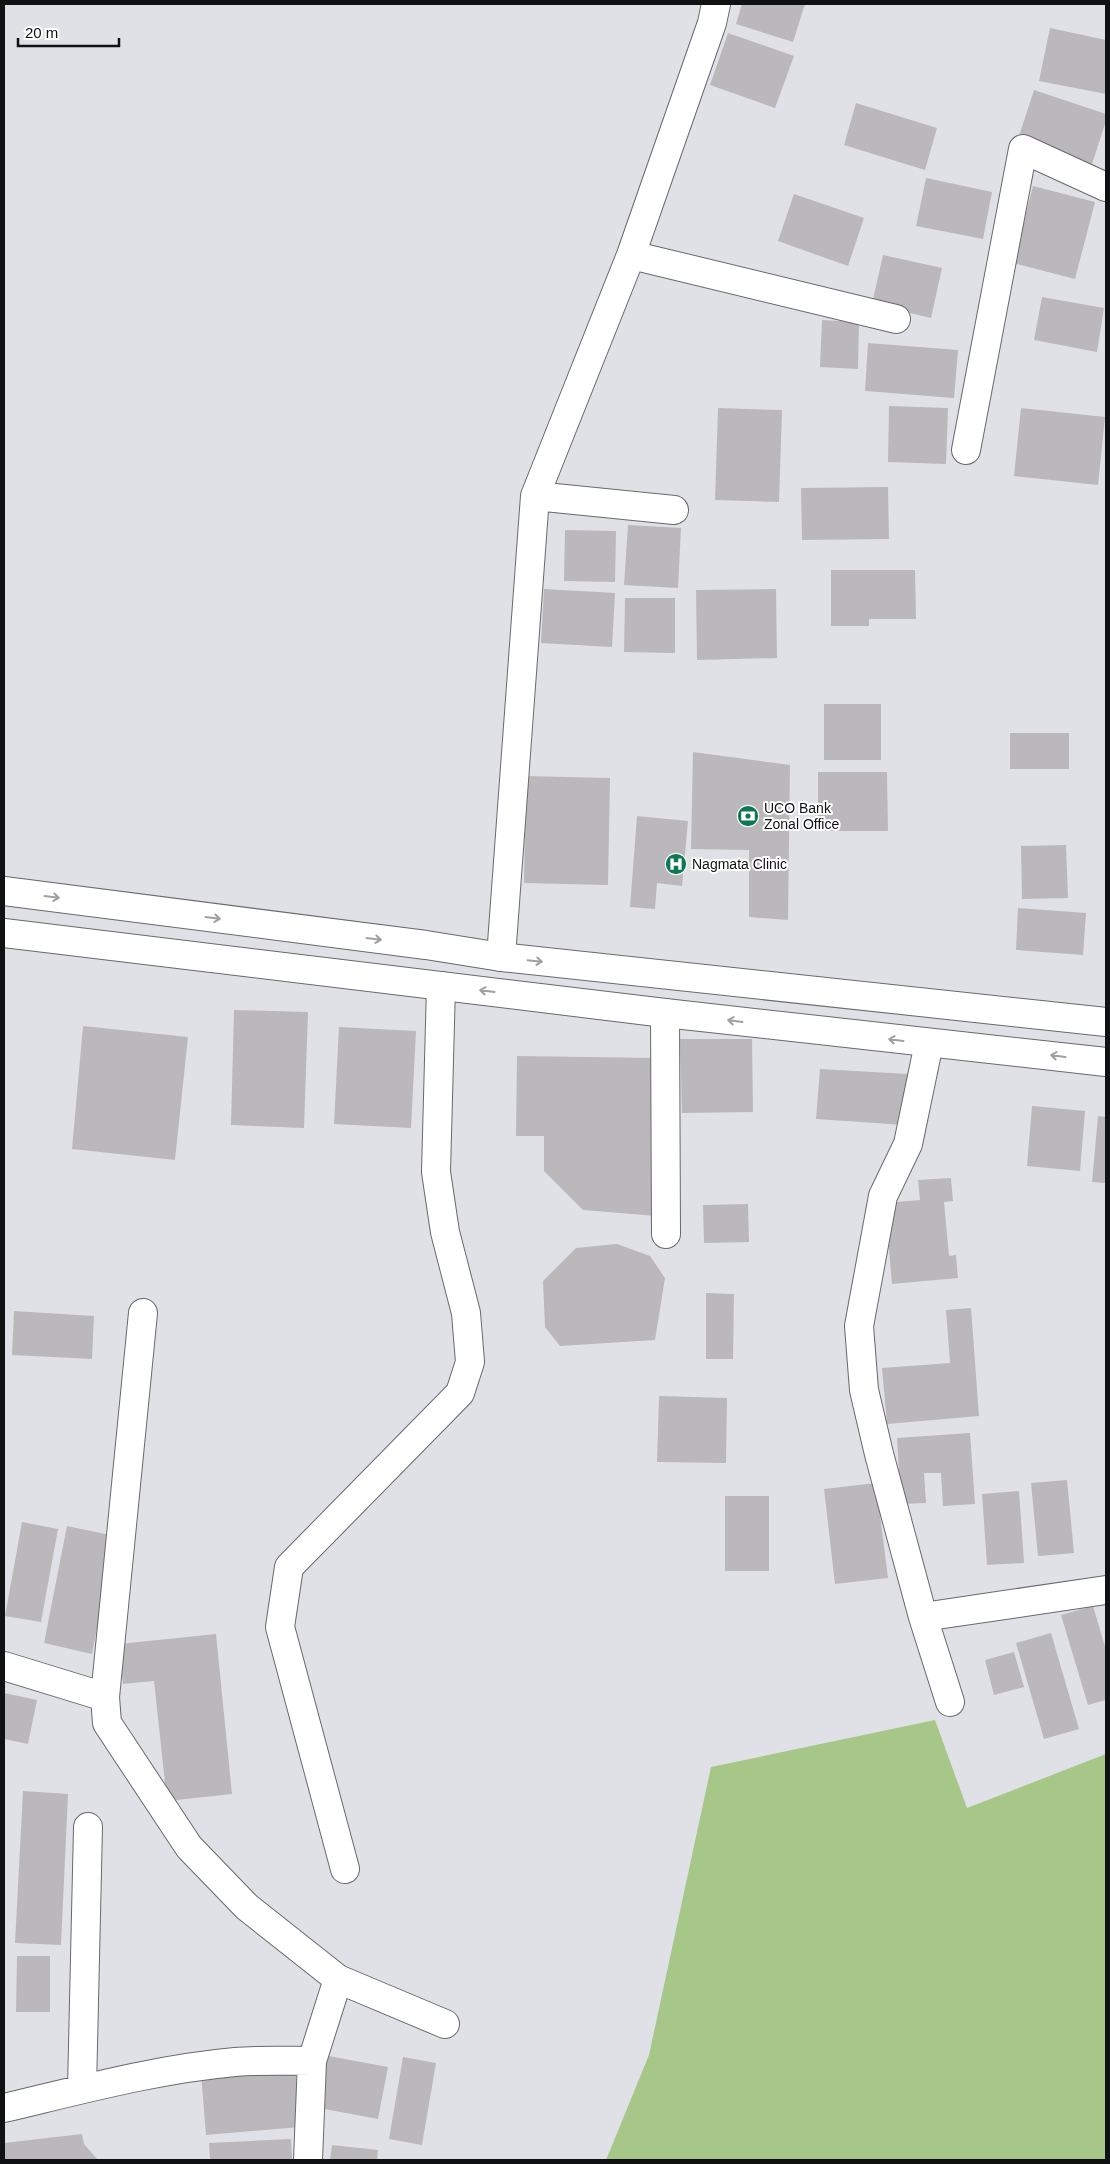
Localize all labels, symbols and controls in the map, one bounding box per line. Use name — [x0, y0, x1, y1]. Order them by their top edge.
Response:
scale bar — [18, 15, 119, 47]
text: 20 m — [25, 24, 58, 41]
place label: UCO Bank Zonal Office — [764, 800, 839, 832]
bank icon: UCO Bank Zonal Office — [736, 804, 760, 828]
hospital icon: Nagmata Clinic — [664, 852, 688, 876]
place label: Nagmata Clinic — [692, 856, 787, 872]
one-way arrow — [44, 892, 60, 902]
one-way arrow — [205, 913, 221, 923]
one-way arrow — [366, 934, 382, 944]
one-way arrow — [527, 956, 543, 966]
one-way arrow — [479, 986, 495, 996]
one-way arrow — [727, 1016, 743, 1026]
one-way arrow — [889, 1034, 905, 1044]
one-way arrow — [1050, 1051, 1066, 1061]

